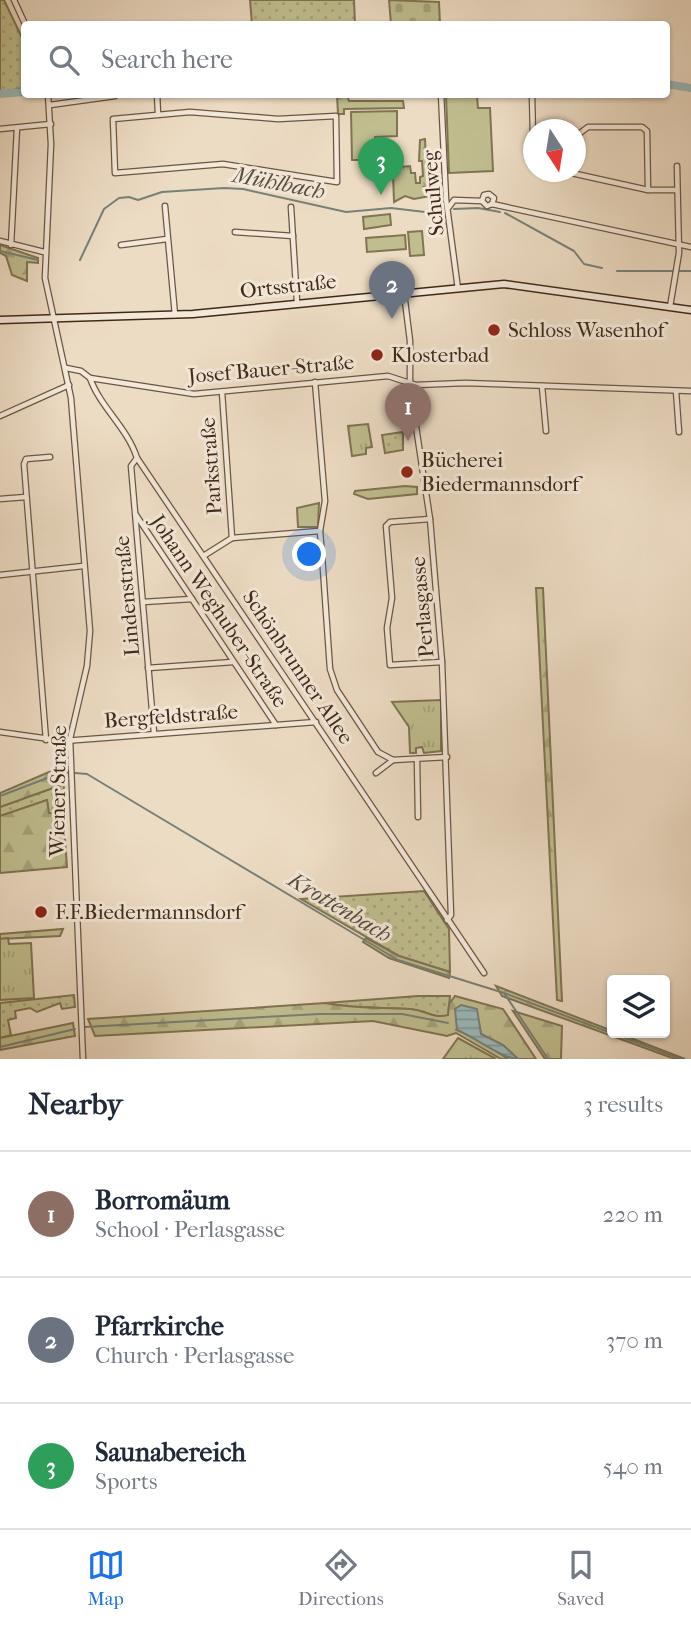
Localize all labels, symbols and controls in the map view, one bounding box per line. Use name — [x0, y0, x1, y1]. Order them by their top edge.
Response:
search box — [21, 21, 670, 98]
icon: search — [45, 41, 83, 79]
text: Search here — [101, 44, 233, 75]
north arrow — [523, 119, 586, 182]
pin: 3 — [358, 137, 404, 195]
street label: Schulweg — [417, 148, 449, 237]
water label: Mühlbach — [229, 160, 327, 205]
pin: 2 — [369, 261, 415, 319]
street label: Ortsstraße — [239, 269, 337, 303]
place label: Schloss Wasenhof — [508, 318, 669, 342]
marker: Schloss Wasenhof — [486, 322, 502, 338]
place label: Klosterbad — [391, 343, 490, 367]
marker: Klosterbad — [369, 347, 385, 363]
street label: Josef Bauer-Straße — [185, 350, 355, 388]
pin: 1 — [385, 383, 431, 441]
street label: Parkstraße — [196, 417, 226, 515]
place label: Bücherei Biedermannsdorf — [421, 448, 583, 496]
marker: Bücherei Biedermannsdorf — [399, 464, 415, 480]
street label: Johann Weghuber-Straße — [144, 508, 292, 712]
street label: Lindenstraße — [110, 535, 144, 657]
your location — [292, 537, 326, 571]
street label: Perlasgasse — [406, 555, 438, 659]
street label: Schönbrunner Allee — [238, 586, 358, 748]
street label: Bergfeldstraße — [103, 699, 239, 733]
street label: Wiener Straße — [45, 725, 71, 858]
water label: Krottenbach — [282, 865, 397, 948]
place label: F.F.Biedermannsdorf — [55, 900, 246, 924]
marker: F.F.Biedermannsdorf — [33, 904, 49, 920]
map controls — [607, 975, 670, 1038]
button: layers — [607, 975, 670, 1038]
text: Nearby — [28, 1087, 123, 1122]
text: 3 results — [583, 1091, 663, 1118]
text: Borromäum — [95, 1185, 230, 1216]
text: 1 — [47, 1201, 55, 1228]
text: 220 m — [603, 1201, 663, 1228]
text: School · Perlasgasse — [95, 1216, 285, 1243]
text: Pfarrkirche — [95, 1311, 224, 1342]
text: 2 — [45, 1327, 57, 1354]
text: 370 m — [606, 1327, 663, 1354]
text: Church · Perlasgasse — [95, 1342, 294, 1369]
text: Saunabereich — [95, 1437, 246, 1468]
text: 3 — [46, 1453, 56, 1480]
text: 540 m — [603, 1453, 663, 1480]
text: Sports — [95, 1468, 157, 1495]
tab: Map — [87, 1546, 125, 1610]
tab: Directions — [298, 1546, 384, 1610]
tab: Saved — [557, 1546, 604, 1610]

